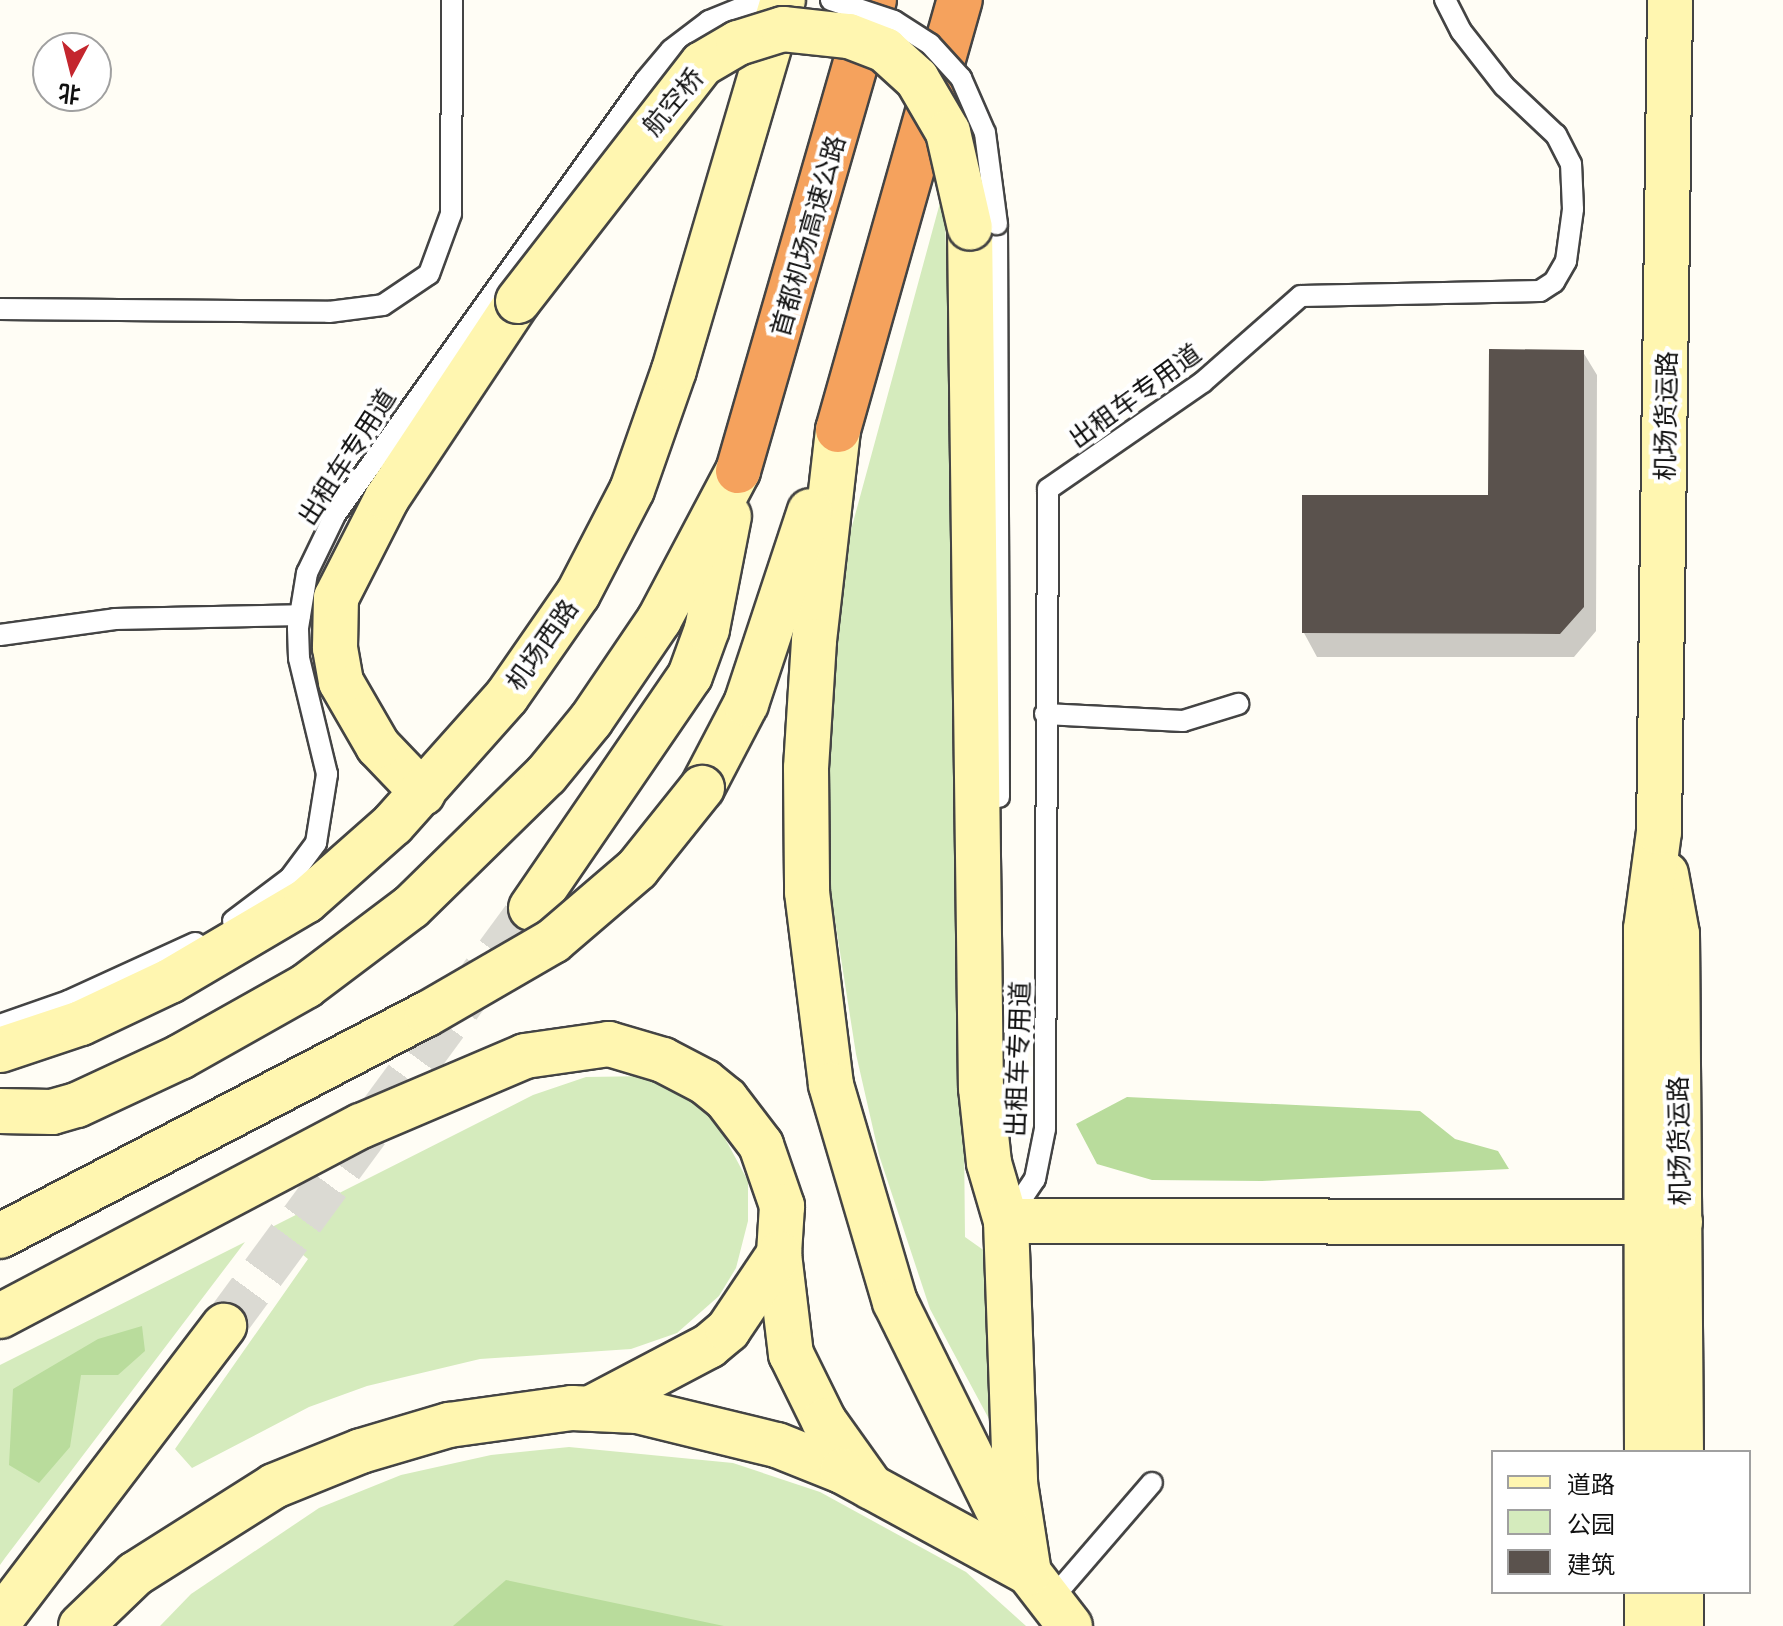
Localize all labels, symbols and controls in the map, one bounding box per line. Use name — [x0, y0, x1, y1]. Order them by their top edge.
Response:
north arrow — [32, 32, 112, 112]
street label: 航空桥 — [636, 62, 710, 142]
text: 北 — [57, 79, 82, 110]
street label: 首都机场高速公路 — [764, 132, 852, 340]
street label: 出租车专用道 — [1063, 338, 1207, 454]
street label: 机场货运路 — [1649, 351, 1683, 481]
street label: 出租车专用道 — [291, 383, 403, 531]
street label: 机场西路 — [499, 593, 585, 697]
street label: 出租车专用道 — [1000, 981, 1036, 1137]
street label: 机场货运路 — [1662, 1076, 1696, 1206]
legend — [1491, 1450, 1751, 1594]
text: 道路 — [1567, 1468, 1615, 1500]
text: 公园 — [1567, 1508, 1615, 1540]
text: 建筑 — [1567, 1548, 1615, 1580]

